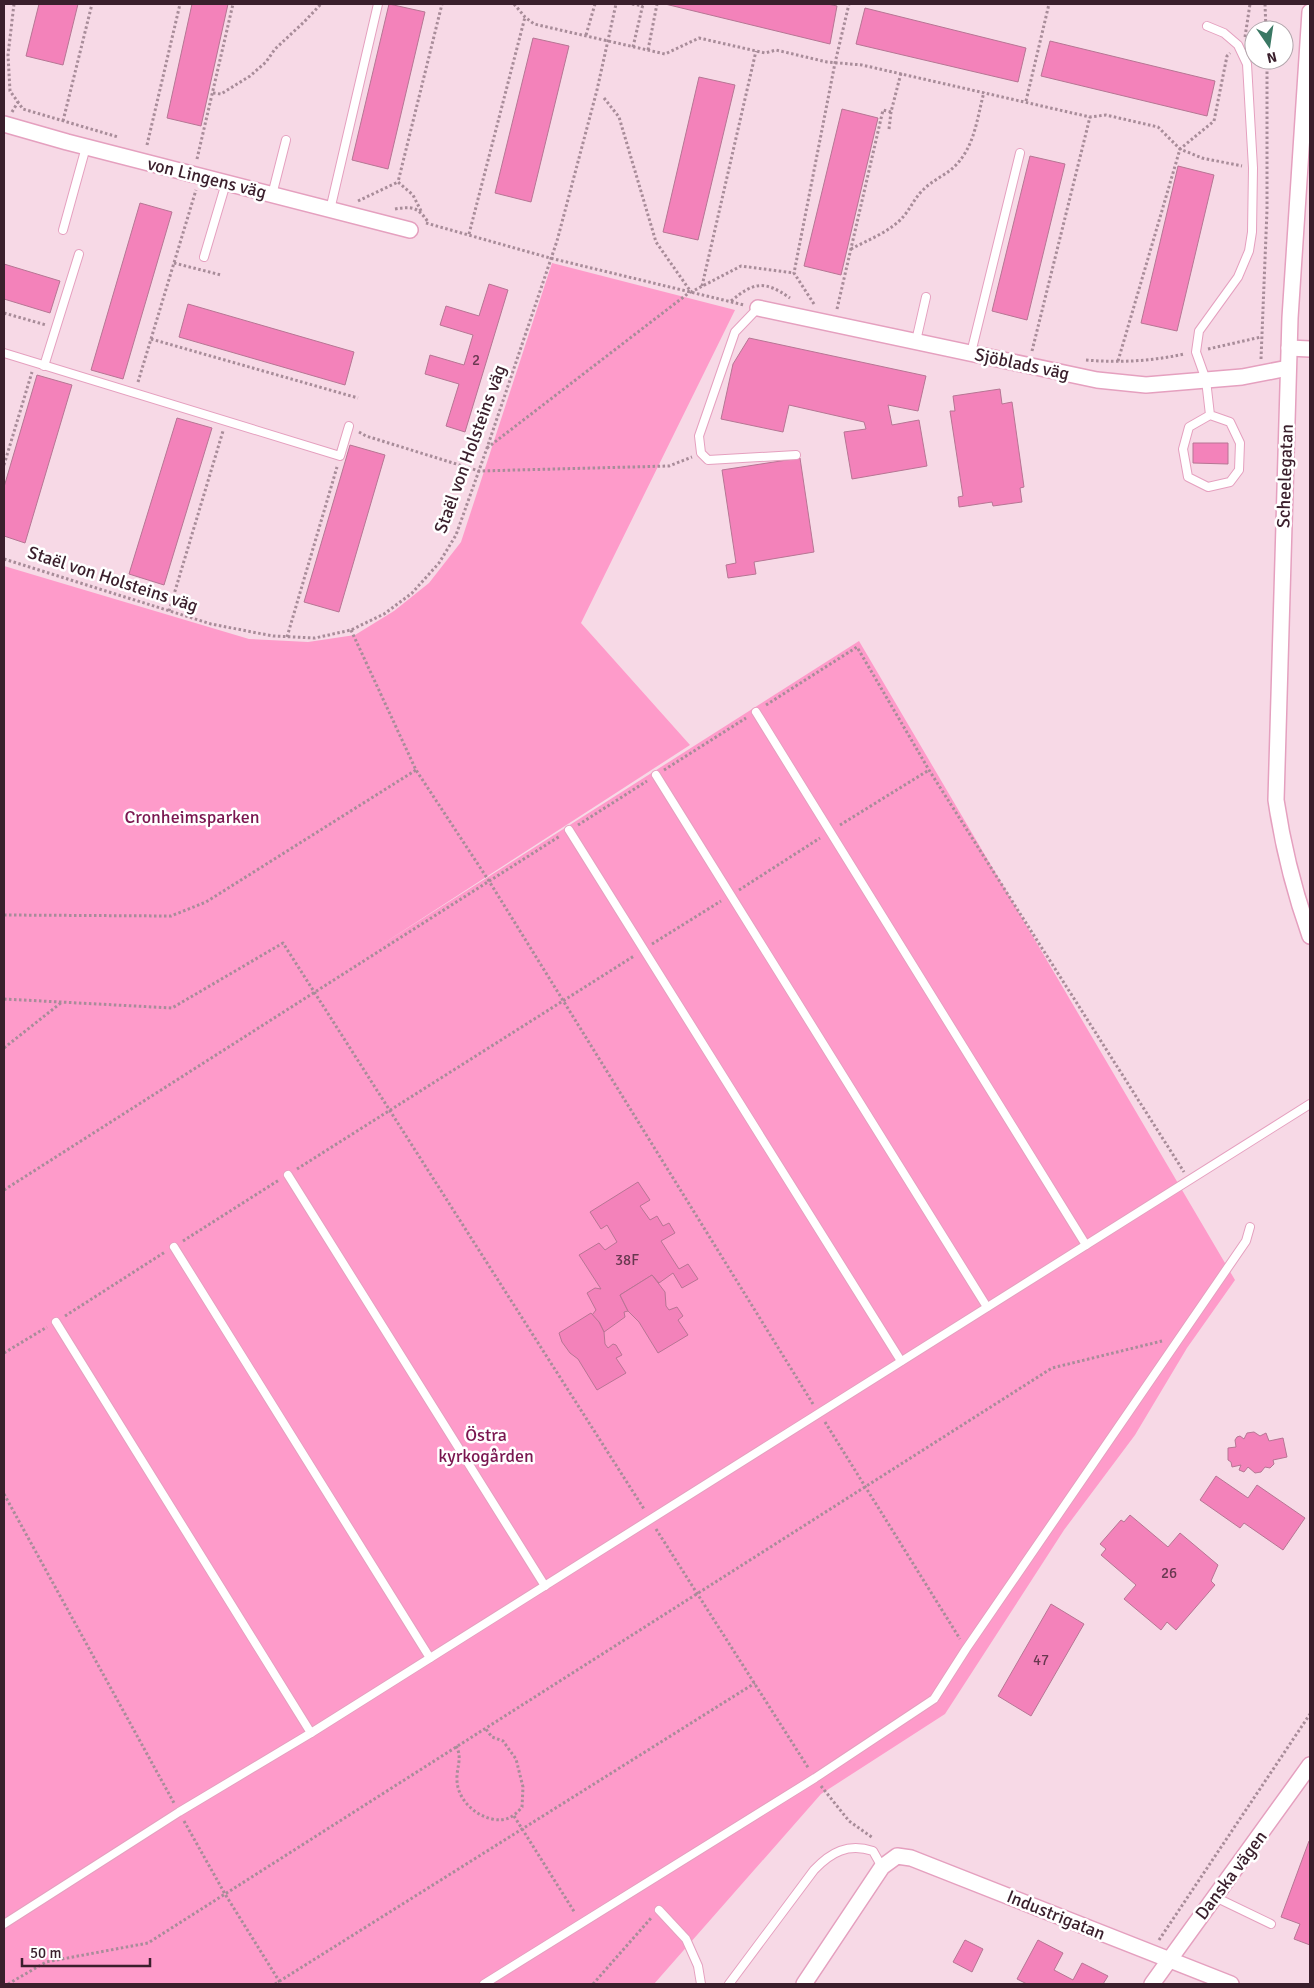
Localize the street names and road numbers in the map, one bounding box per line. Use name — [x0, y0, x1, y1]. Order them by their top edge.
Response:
street label: von Lingens väg — [145, 153, 269, 203]
street label: Sjöblads väg — [973, 343, 1071, 385]
street label: Staël von Holsteins väg — [429, 362, 511, 536]
street label: Scheelegatan — [1272, 424, 1298, 528]
street label: Staël von Holsteins väg — [25, 541, 201, 617]
street label: Danska vägen — [1190, 1826, 1272, 1924]
street label: Industrigatan — [1004, 1885, 1108, 1945]

